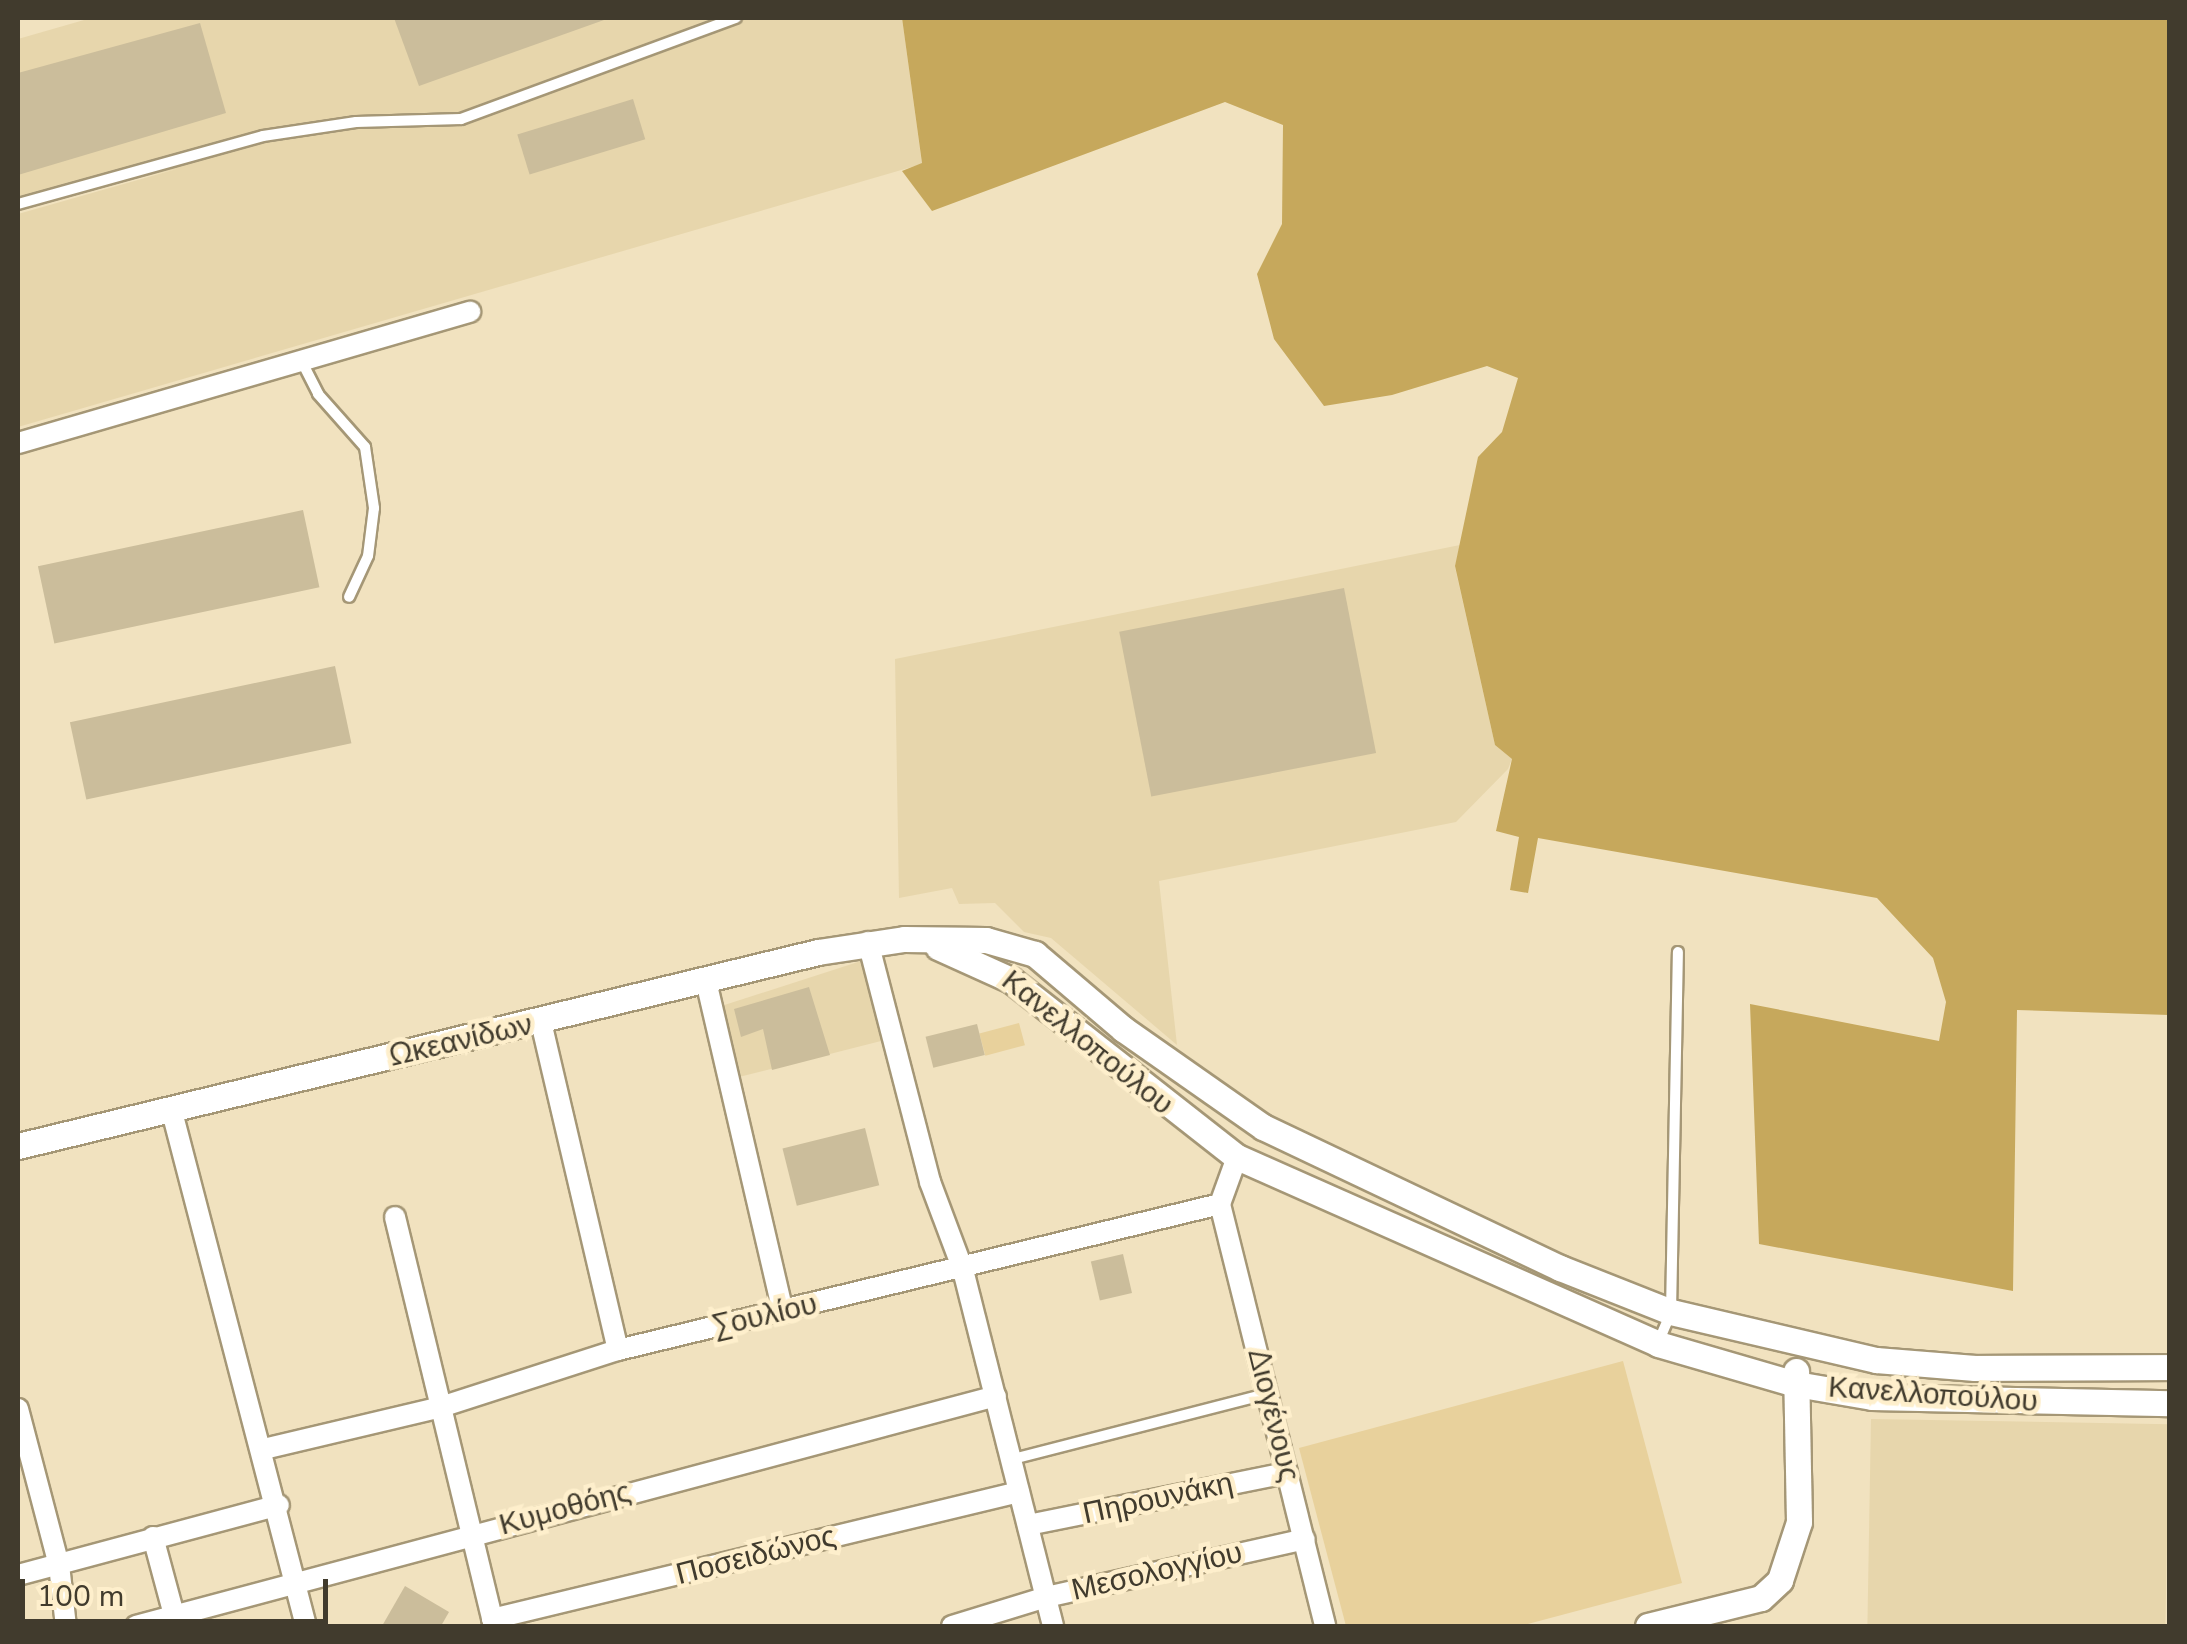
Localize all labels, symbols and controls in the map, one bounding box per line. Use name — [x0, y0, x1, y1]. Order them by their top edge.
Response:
street label: Κανελλοπούλου — [994, 963, 1180, 1123]
street label: Ωκεανίδων — [386, 1007, 536, 1075]
street label: Σουλίου — [709, 1287, 821, 1345]
street label: Διογένους — [1239, 1345, 1307, 1485]
street label: Κανελλοπούλου — [1827, 1370, 2039, 1420]
street label: Πηρουνάκη — [1080, 1466, 1236, 1532]
street label: Κυμοθόης — [495, 1474, 635, 1544]
street label: Ποσειδώνος — [672, 1519, 840, 1593]
street label: Μεσολογγίου — [1068, 1535, 1246, 1609]
scale bar — [25, 1559, 332, 1621]
text: 100 m — [37, 1576, 124, 1617]

